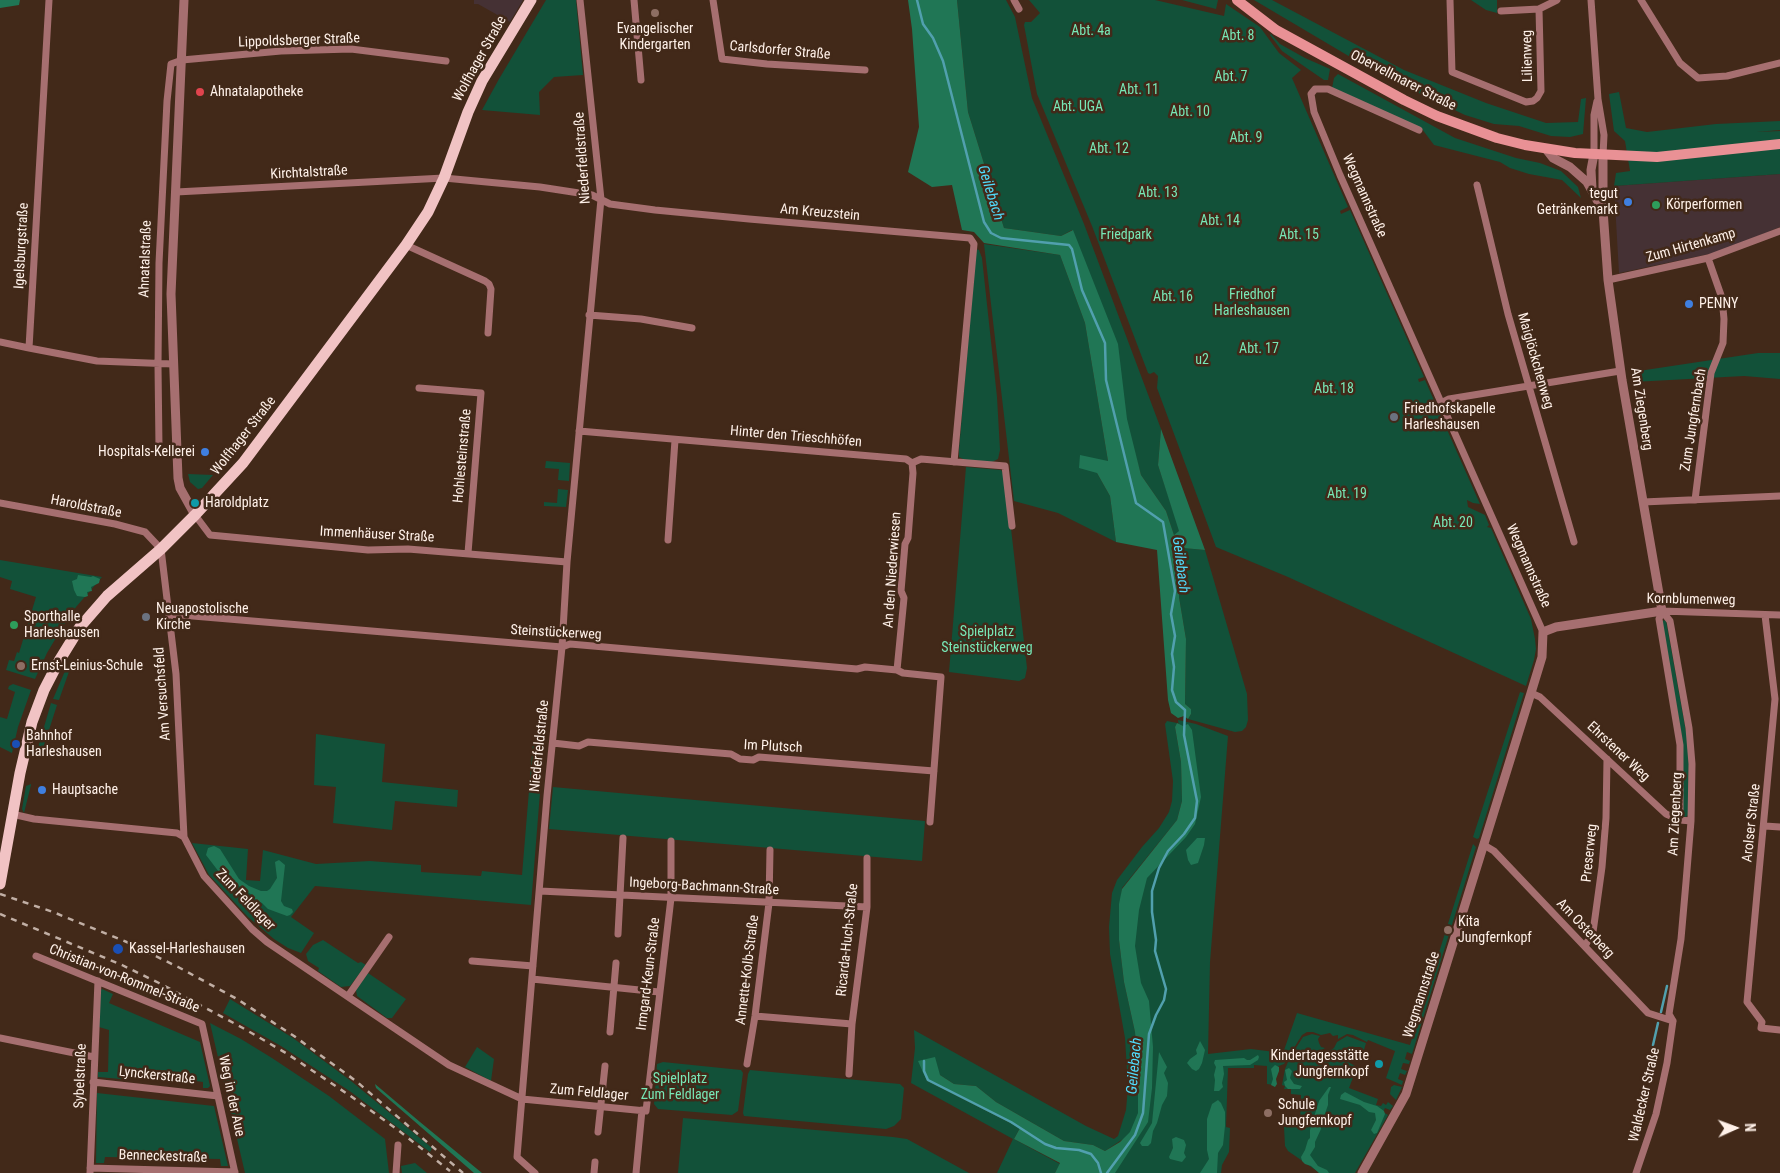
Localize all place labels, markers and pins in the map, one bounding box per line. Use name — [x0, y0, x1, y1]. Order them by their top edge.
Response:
marker: Evangelischer Kindergarten — [649, 7, 661, 19]
place label: Evangelischer Kindergarten — [617, 21, 693, 54]
place label: Ahnatalapotheke — [210, 84, 303, 100]
marker: Ahnatalapotheke — [194, 86, 206, 98]
place label: tegut Getränkemarkt — [1537, 186, 1618, 218]
marker: tegut Getränkemarkt — [1622, 196, 1634, 208]
place label: Körperformen — [1666, 197, 1742, 213]
marker: Körperformen — [1650, 199, 1662, 211]
place label: PENNY — [1699, 296, 1738, 312]
marker: PENNY — [1683, 298, 1695, 310]
place label: Friedhofskapelle Harleshausen — [1404, 401, 1496, 434]
marker: Friedhofskapelle Harleshausen — [1388, 411, 1400, 423]
place label: Hospitals-Kellerei — [98, 444, 195, 460]
marker: Hospitals-Kellerei — [199, 446, 211, 458]
place label: Haroldplatz — [205, 495, 269, 511]
marker: Haroldplatz — [189, 497, 201, 509]
place label: Neuapostolische Kirche — [156, 601, 249, 634]
place label: Sporthalle Harleshausen — [24, 609, 100, 642]
marker: Neuapostolische Kirche — [140, 611, 152, 623]
marker: Sporthalle Harleshausen — [8, 619, 20, 631]
place label: Ernst-Leinius-Schule — [31, 658, 143, 674]
marker: Ernst-Leinius-Schule — [15, 660, 27, 672]
place label: Bahnhof Harleshausen — [26, 728, 102, 760]
marker: Bahnhof Harleshausen — [10, 738, 22, 750]
place label: Hauptsache — [52, 782, 118, 798]
marker: Hauptsache — [36, 784, 48, 796]
place label: Kita Jungfernkopf — [1458, 914, 1532, 946]
marker: Kita Jungfernkopf — [1442, 924, 1454, 936]
place label: Kassel-Harleshausen — [129, 941, 245, 957]
marker: Kassel-Harleshausen — [111, 942, 125, 956]
place label: Kindertagesstätte Jungfernkopf — [1270, 1048, 1369, 1080]
marker: Kindertagesstätte Jungfernkopf — [1373, 1058, 1385, 1070]
place label: Schule Jungfernkopf — [1278, 1097, 1352, 1130]
marker: Schule Jungfernkopf — [1262, 1107, 1274, 1119]

